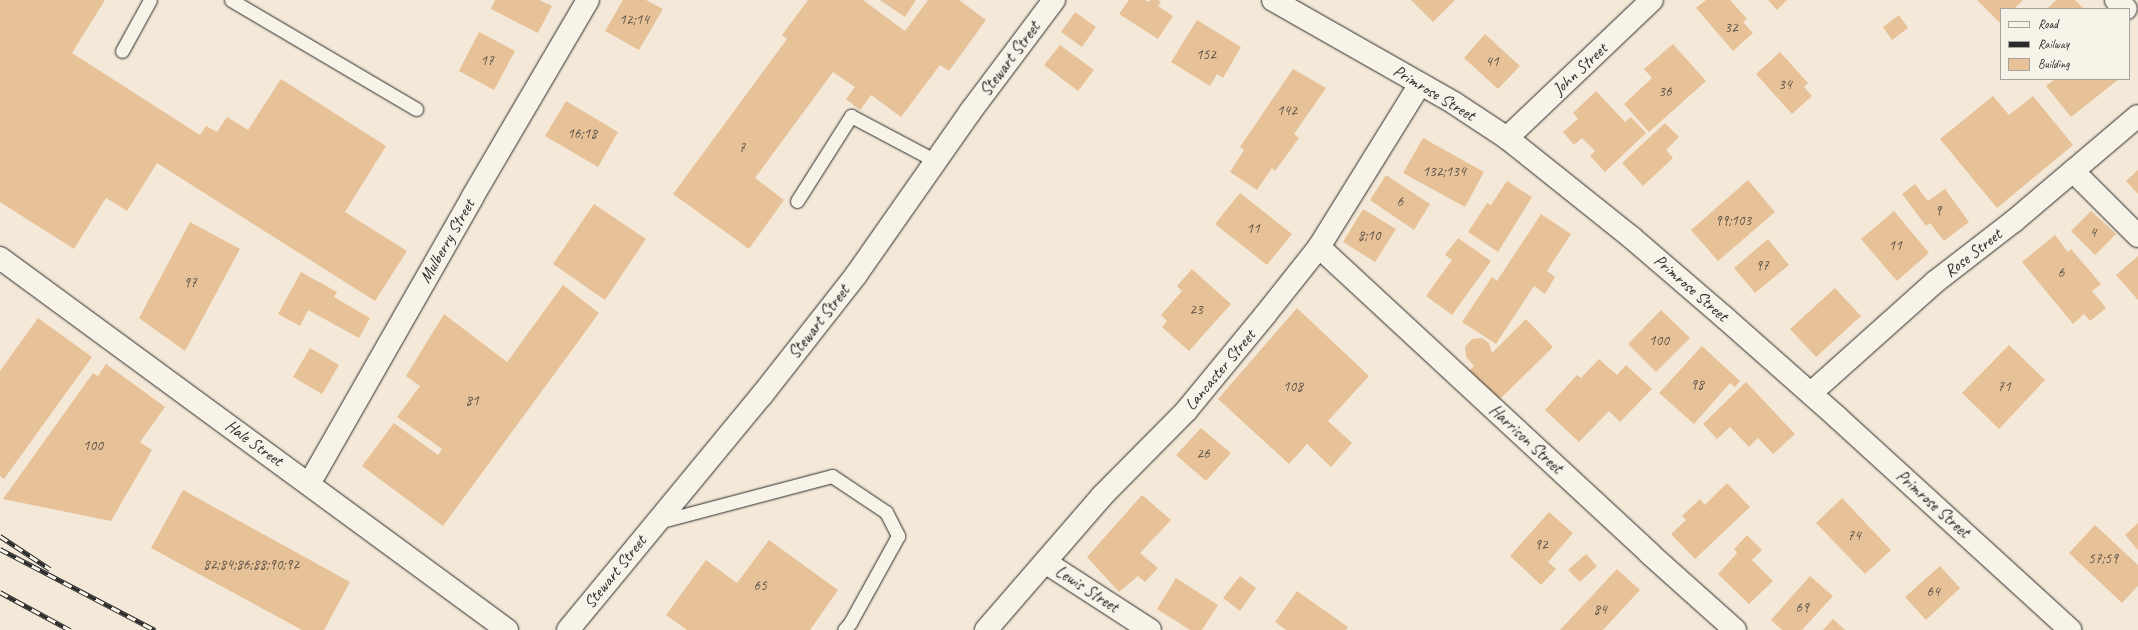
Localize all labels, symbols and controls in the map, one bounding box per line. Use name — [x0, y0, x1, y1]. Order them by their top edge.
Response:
legend — [2000, 8, 2130, 80]
house number: 12;14 — [619, 11, 649, 29]
text: Road — [2038, 16, 2058, 32]
street label: Stewart Street — [975, 18, 1045, 100]
house number: 32 — [1724, 19, 1738, 37]
text: Railway — [2038, 36, 2069, 52]
street label: John Street — [1548, 38, 1612, 100]
house number: 152 — [1196, 46, 1216, 64]
house number: 17 — [480, 52, 494, 70]
house number: 41 — [1485, 53, 1499, 71]
text: Building — [2038, 56, 2070, 72]
street label: Primrose Street — [1389, 60, 1479, 126]
house number: 34 — [1778, 76, 1792, 94]
house number: 36 — [1658, 83, 1672, 101]
house number: 142 — [1277, 102, 1297, 120]
house number: 16;18 — [567, 125, 597, 143]
house number: 7 — [739, 139, 745, 157]
house number: 132;134 — [1422, 163, 1466, 181]
house number: 6 — [1397, 193, 1403, 211]
street label: Mulberry Street — [415, 195, 479, 287]
house number: 9 — [1935, 202, 1941, 220]
house number: 99;103 — [1715, 212, 1751, 230]
house number: 11 — [1246, 220, 1260, 238]
street label: Rose Street — [1940, 224, 2006, 282]
house number: 4 — [2090, 224, 2096, 242]
house number: 8;10 — [1357, 227, 1381, 245]
house number: 11 — [1888, 237, 1902, 255]
street label: Primrose Street — [1649, 250, 1733, 326]
house number: 97 — [1755, 257, 1769, 275]
house number: 6 — [2058, 264, 2064, 282]
house number: 97 — [183, 274, 197, 292]
street label: Stewart Street — [784, 281, 854, 363]
house number: 23 — [1189, 301, 1203, 319]
street label: Lancaster Street — [1180, 325, 1260, 415]
house number: 100 — [1649, 332, 1669, 350]
house number: 98 — [1690, 376, 1704, 394]
house number: 108 — [1283, 378, 1303, 396]
house number: 71 — [1997, 378, 2011, 396]
house number: 81 — [465, 392, 479, 410]
street label: Harrison Street — [1485, 400, 1567, 478]
street label: Hale Street — [221, 415, 287, 471]
house number: 100 — [83, 437, 103, 455]
house number: 26 — [1196, 445, 1210, 463]
street label: Primrose Street — [1892, 466, 1974, 542]
house number: 74 — [1847, 527, 1861, 545]
street label: Stewart Street — [579, 531, 651, 613]
house number: 92 — [1534, 536, 1548, 554]
house number: 57;59 — [2088, 550, 2118, 568]
house number: 82;84;86;88;90;92 — [203, 556, 299, 574]
street label: Lewis Street — [1051, 561, 1123, 617]
house number: 65 — [753, 577, 767, 595]
house number: 64 — [1926, 583, 1940, 601]
house number: 69 — [1795, 599, 1809, 617]
house number: 84 — [1593, 601, 1607, 619]

